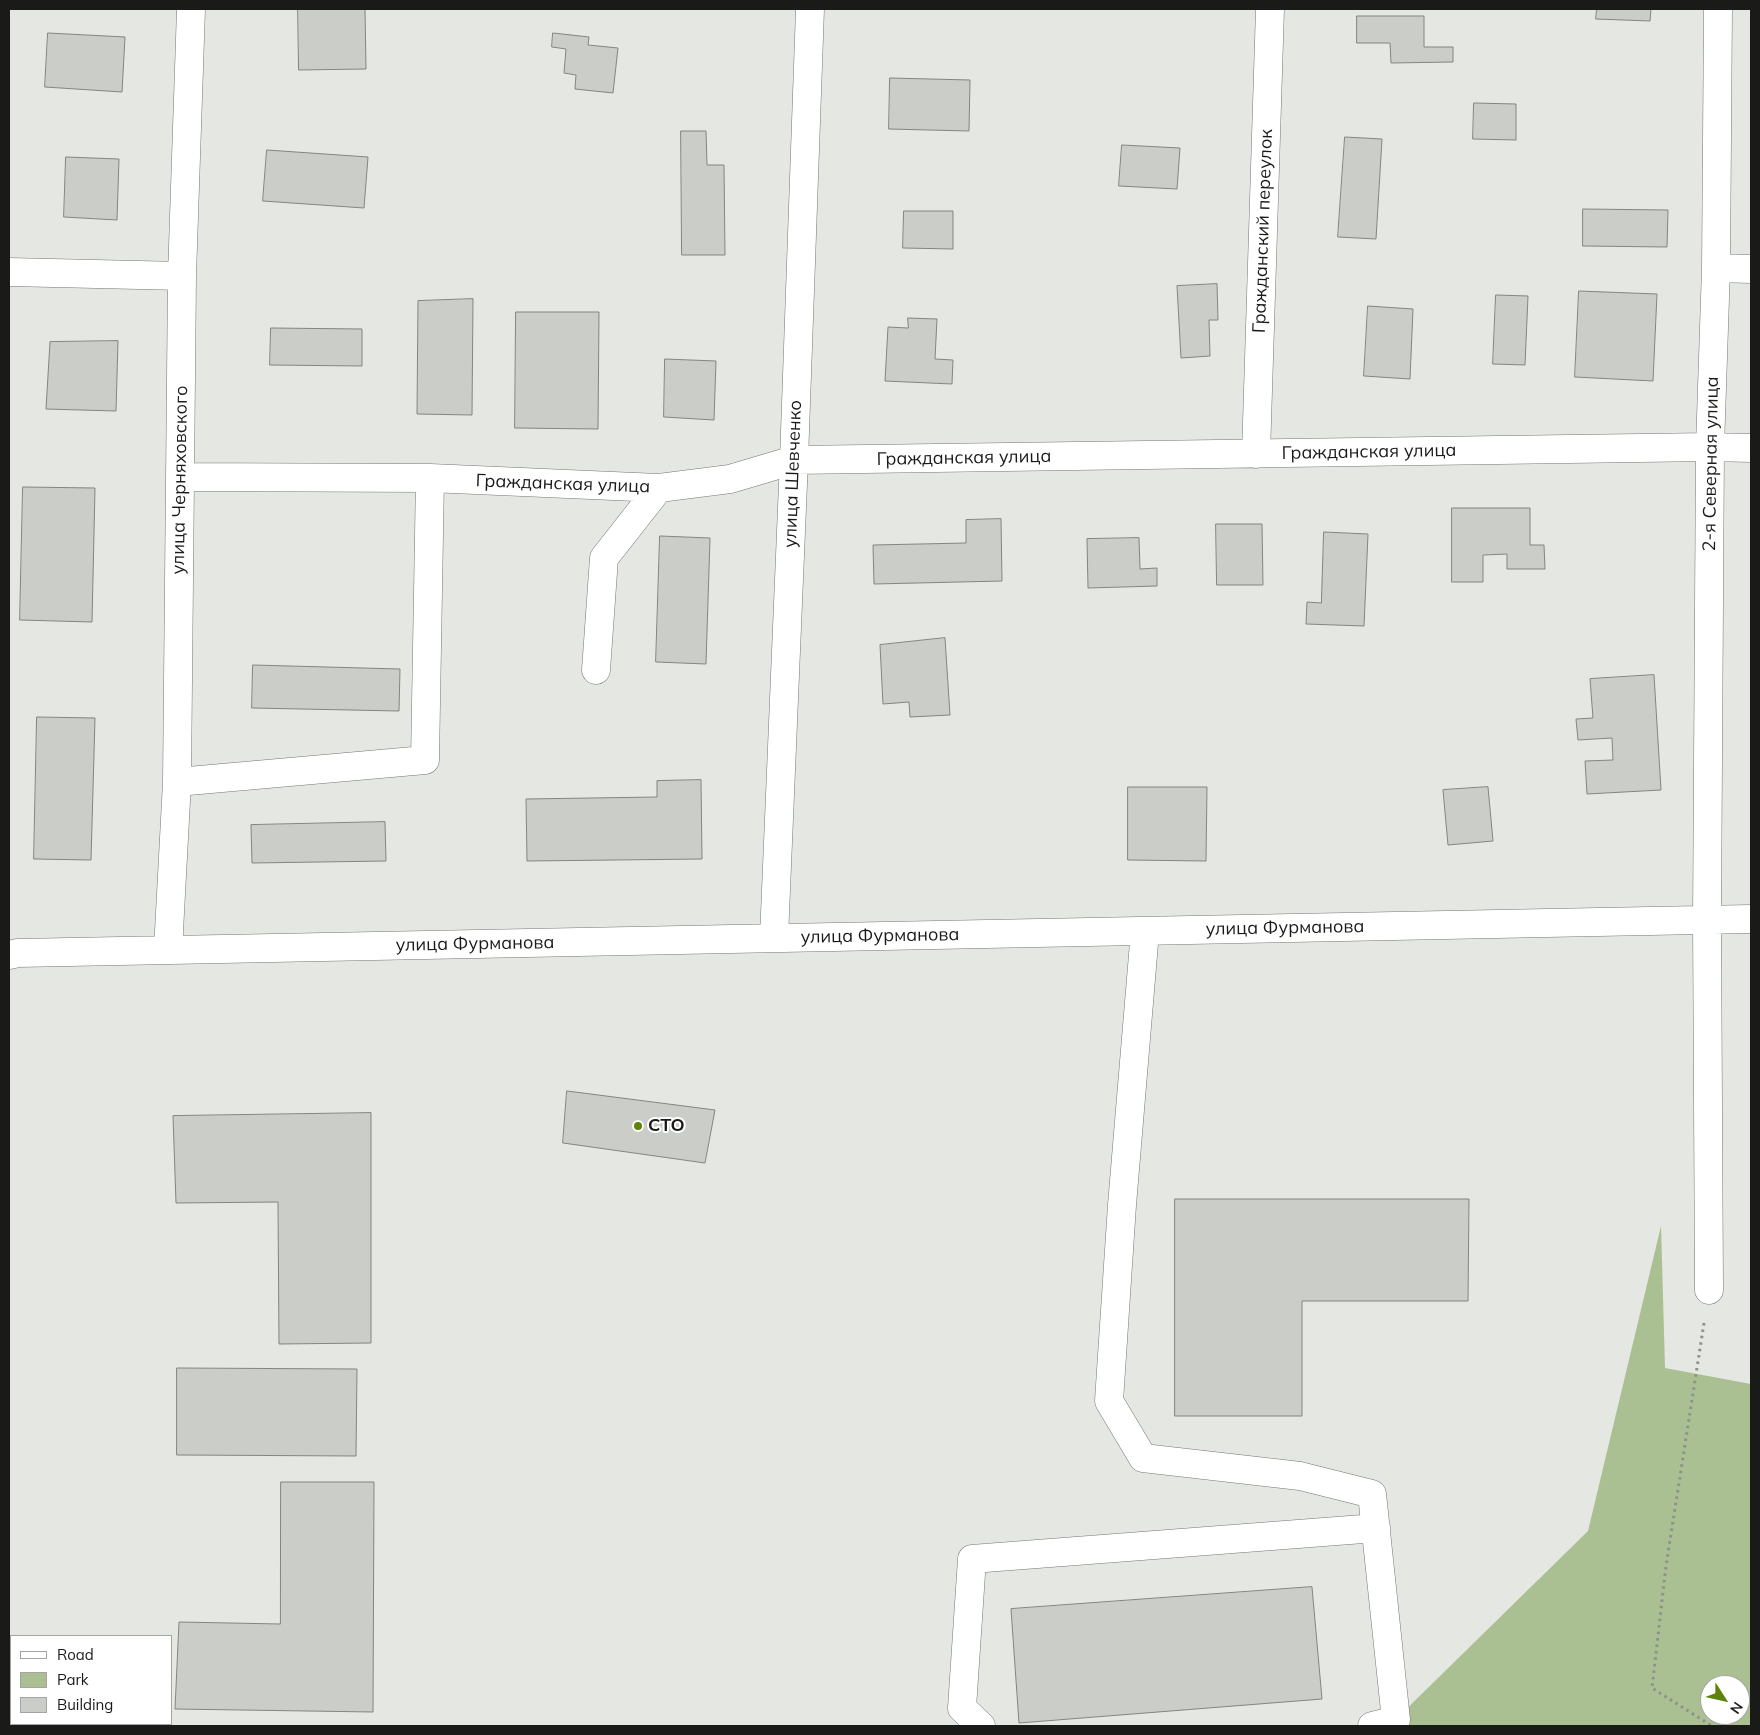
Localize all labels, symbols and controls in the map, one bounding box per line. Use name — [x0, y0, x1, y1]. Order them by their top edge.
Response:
street label: Гражданский переулок — [1249, 129, 1277, 333]
street label: 2-я Северная улица — [1699, 376, 1723, 552]
street label: улица Черняховского — [168, 385, 192, 575]
street label: улица Шевченко — [780, 400, 806, 548]
street label: Гражданская улица — [1282, 440, 1456, 464]
street label: Гражданская улица — [877, 446, 1051, 470]
street label: Гражданская улица — [475, 470, 651, 498]
street label: улица Фурманова — [1205, 916, 1365, 940]
street label: улица Фурманова — [800, 924, 960, 948]
street label: улица Фурманова — [395, 932, 555, 956]
place label: СТО — [648, 1115, 685, 1137]
marker: СТО — [632, 1120, 644, 1132]
legend — [10, 1635, 172, 1725]
text: Road — [57, 1645, 94, 1664]
text: Park — [57, 1670, 89, 1689]
north arrow — [1700, 1675, 1750, 1725]
text: Building — [57, 1695, 113, 1714]
text: N — [1726, 1699, 1747, 1718]

